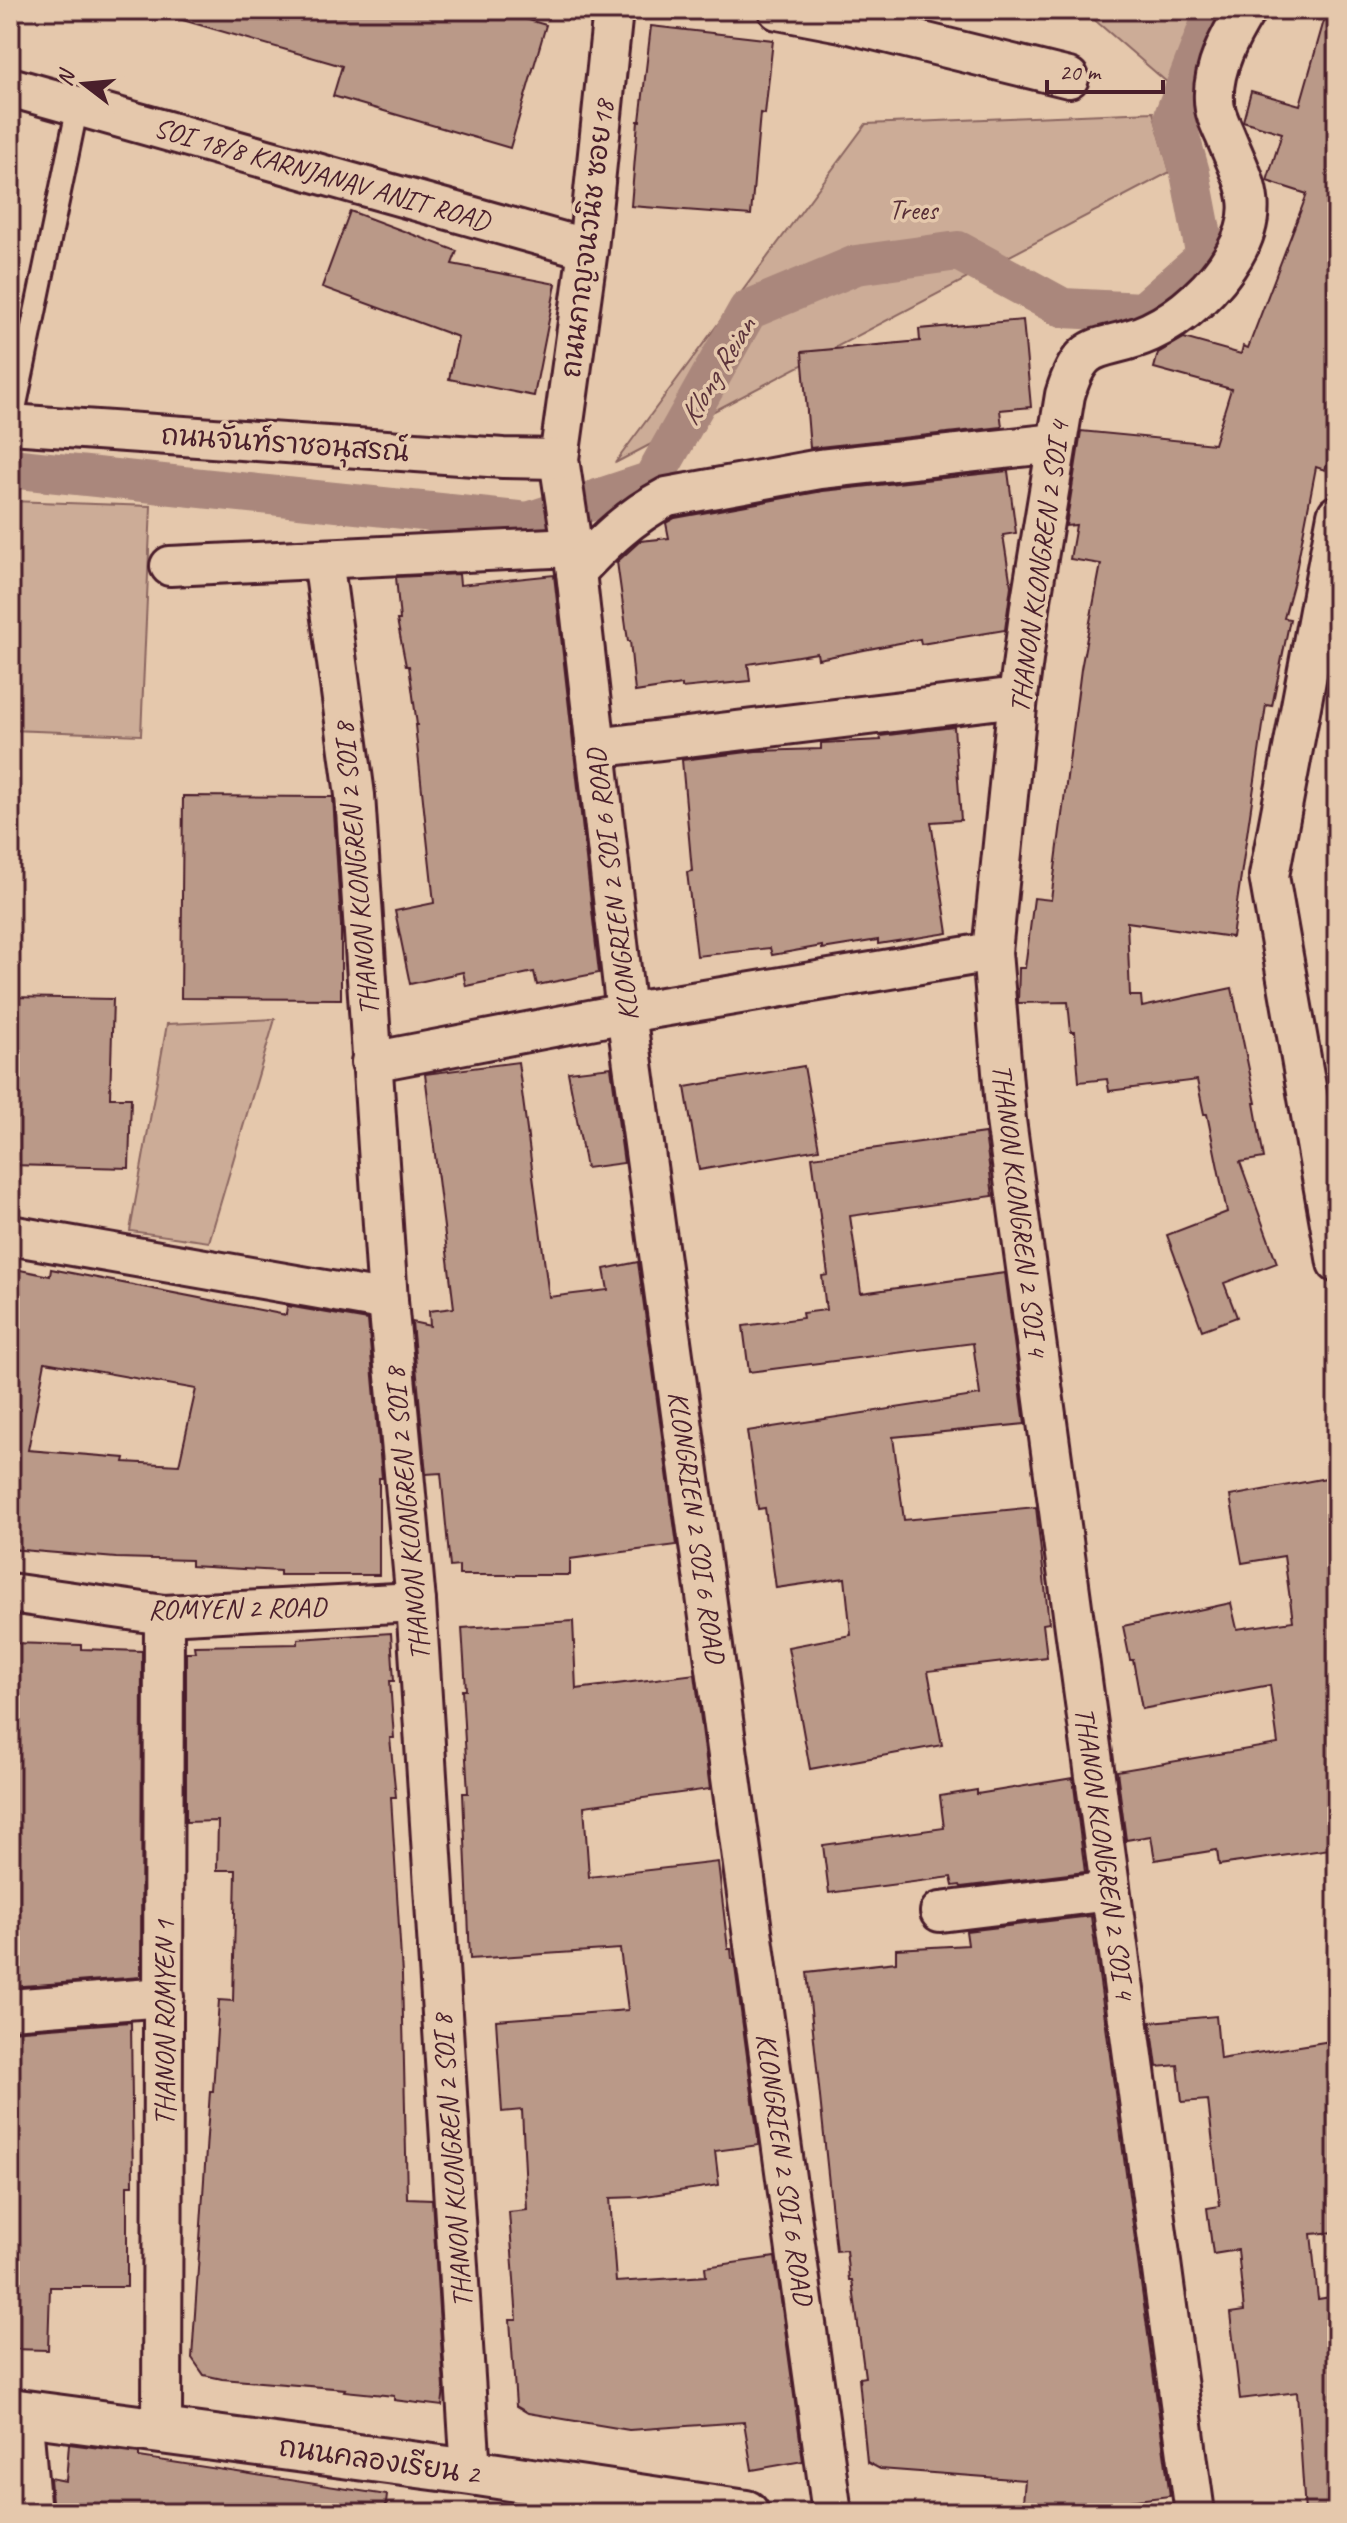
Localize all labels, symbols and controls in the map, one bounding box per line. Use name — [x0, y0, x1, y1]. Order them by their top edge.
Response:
north arrow — [44, 44, 124, 124]
scale bar — [1047, 44, 1163, 94]
text: 20 m — [1059, 57, 1102, 87]
text: N — [50, 65, 82, 89]
street label: ถนนกาญจนวนิช ซอย18 — [553, 96, 622, 380]
street label: SOI 18/8 KARNJANAV ANIT ROAD — [150, 109, 496, 239]
park label: Trees — [889, 192, 940, 227]
water label: Klong Reian — [670, 308, 765, 432]
street label: ถนนจันท์ราชอนุสรณ์ — [160, 415, 411, 472]
street label: THANON KLONGREN 2 SOI 4 — [1001, 417, 1077, 715]
street label: THANON KLONGREN 2 SOI 8 — [326, 719, 386, 1017]
street label: KLONGRIEN 2 SOI 6 ROAD — [578, 745, 646, 1023]
street label: THANON KLONGREN 2 SOI 4 — [985, 1062, 1056, 1360]
street label: THANON KLONGREN 2 SOI 8 — [377, 1364, 437, 1662]
street label: KLONGRIEN 2 SOI 6 ROAD — [661, 1389, 734, 1667]
street label: ROMYEN 2 ROAD — [148, 1589, 328, 1627]
street label: THANON KLONGREN 2 SOI 4 — [1067, 1705, 1143, 2003]
street label: THANON ROMYEN 1 — [147, 1919, 182, 2126]
street label: THANON KLONGREN 2 SOI 8 — [424, 2011, 480, 2309]
street label: KLONGRIEN 2 SOI 6 ROAD — [749, 2031, 822, 2309]
street label: ถนนคลองเรียน 2 — [277, 2429, 484, 2492]

